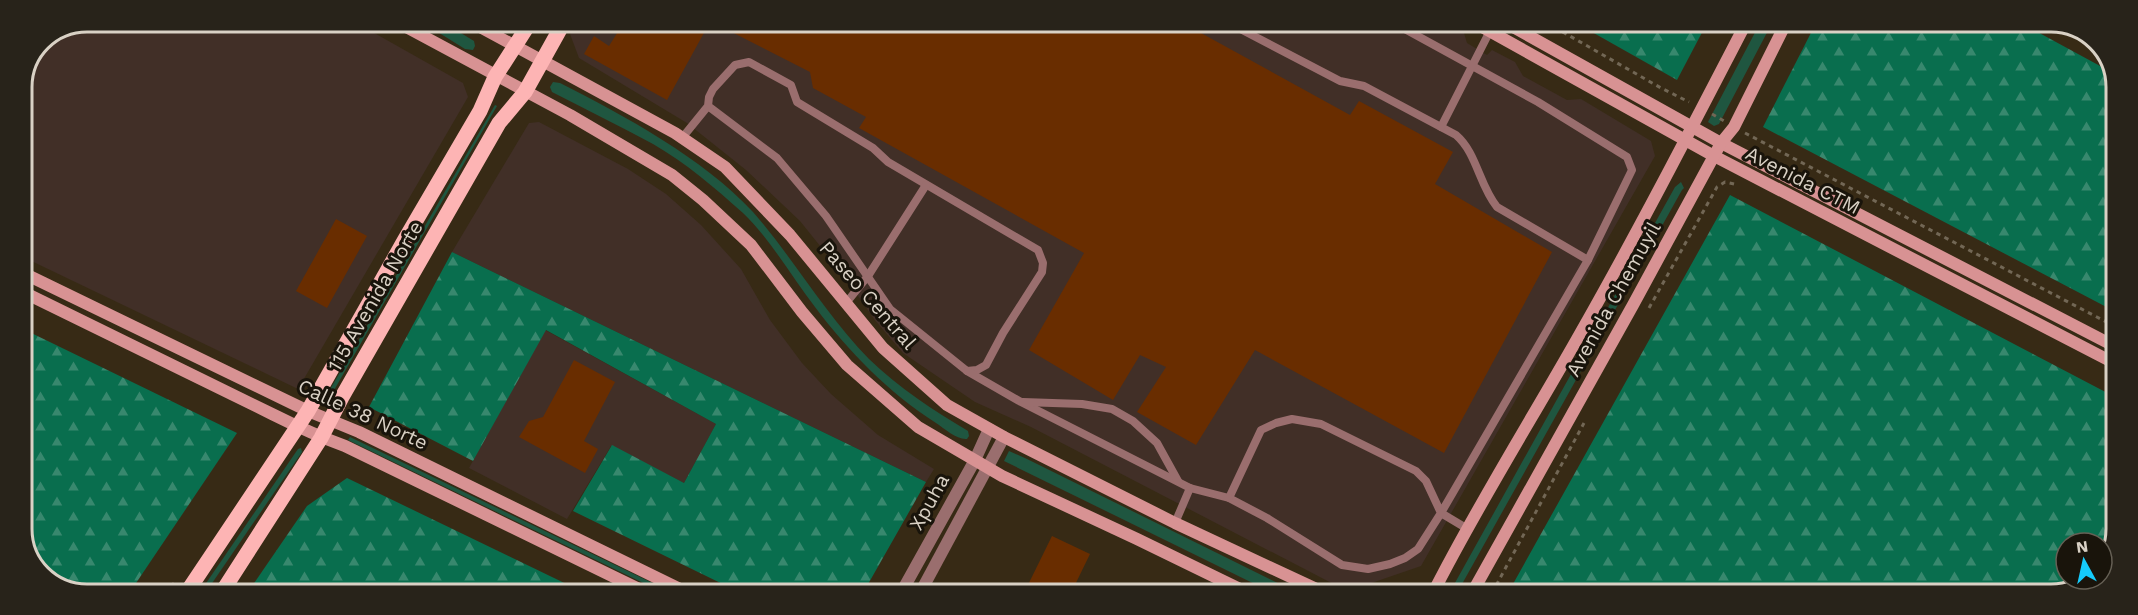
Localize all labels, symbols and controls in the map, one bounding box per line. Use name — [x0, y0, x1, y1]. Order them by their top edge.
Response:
street label: Avenida CTM — [1742, 141, 1864, 219]
street label: 115 Avenida Norte — [322, 217, 428, 375]
street label: Avenida Chemuyil — [1561, 217, 1665, 381]
street label: Paseo Central — [814, 236, 922, 354]
street label: Calle 38 Norte — [294, 373, 432, 455]
street label: Xpuha — [904, 470, 954, 534]
north arrow — [2054, 531, 2114, 591]
text: N — [2075, 536, 2089, 557]

